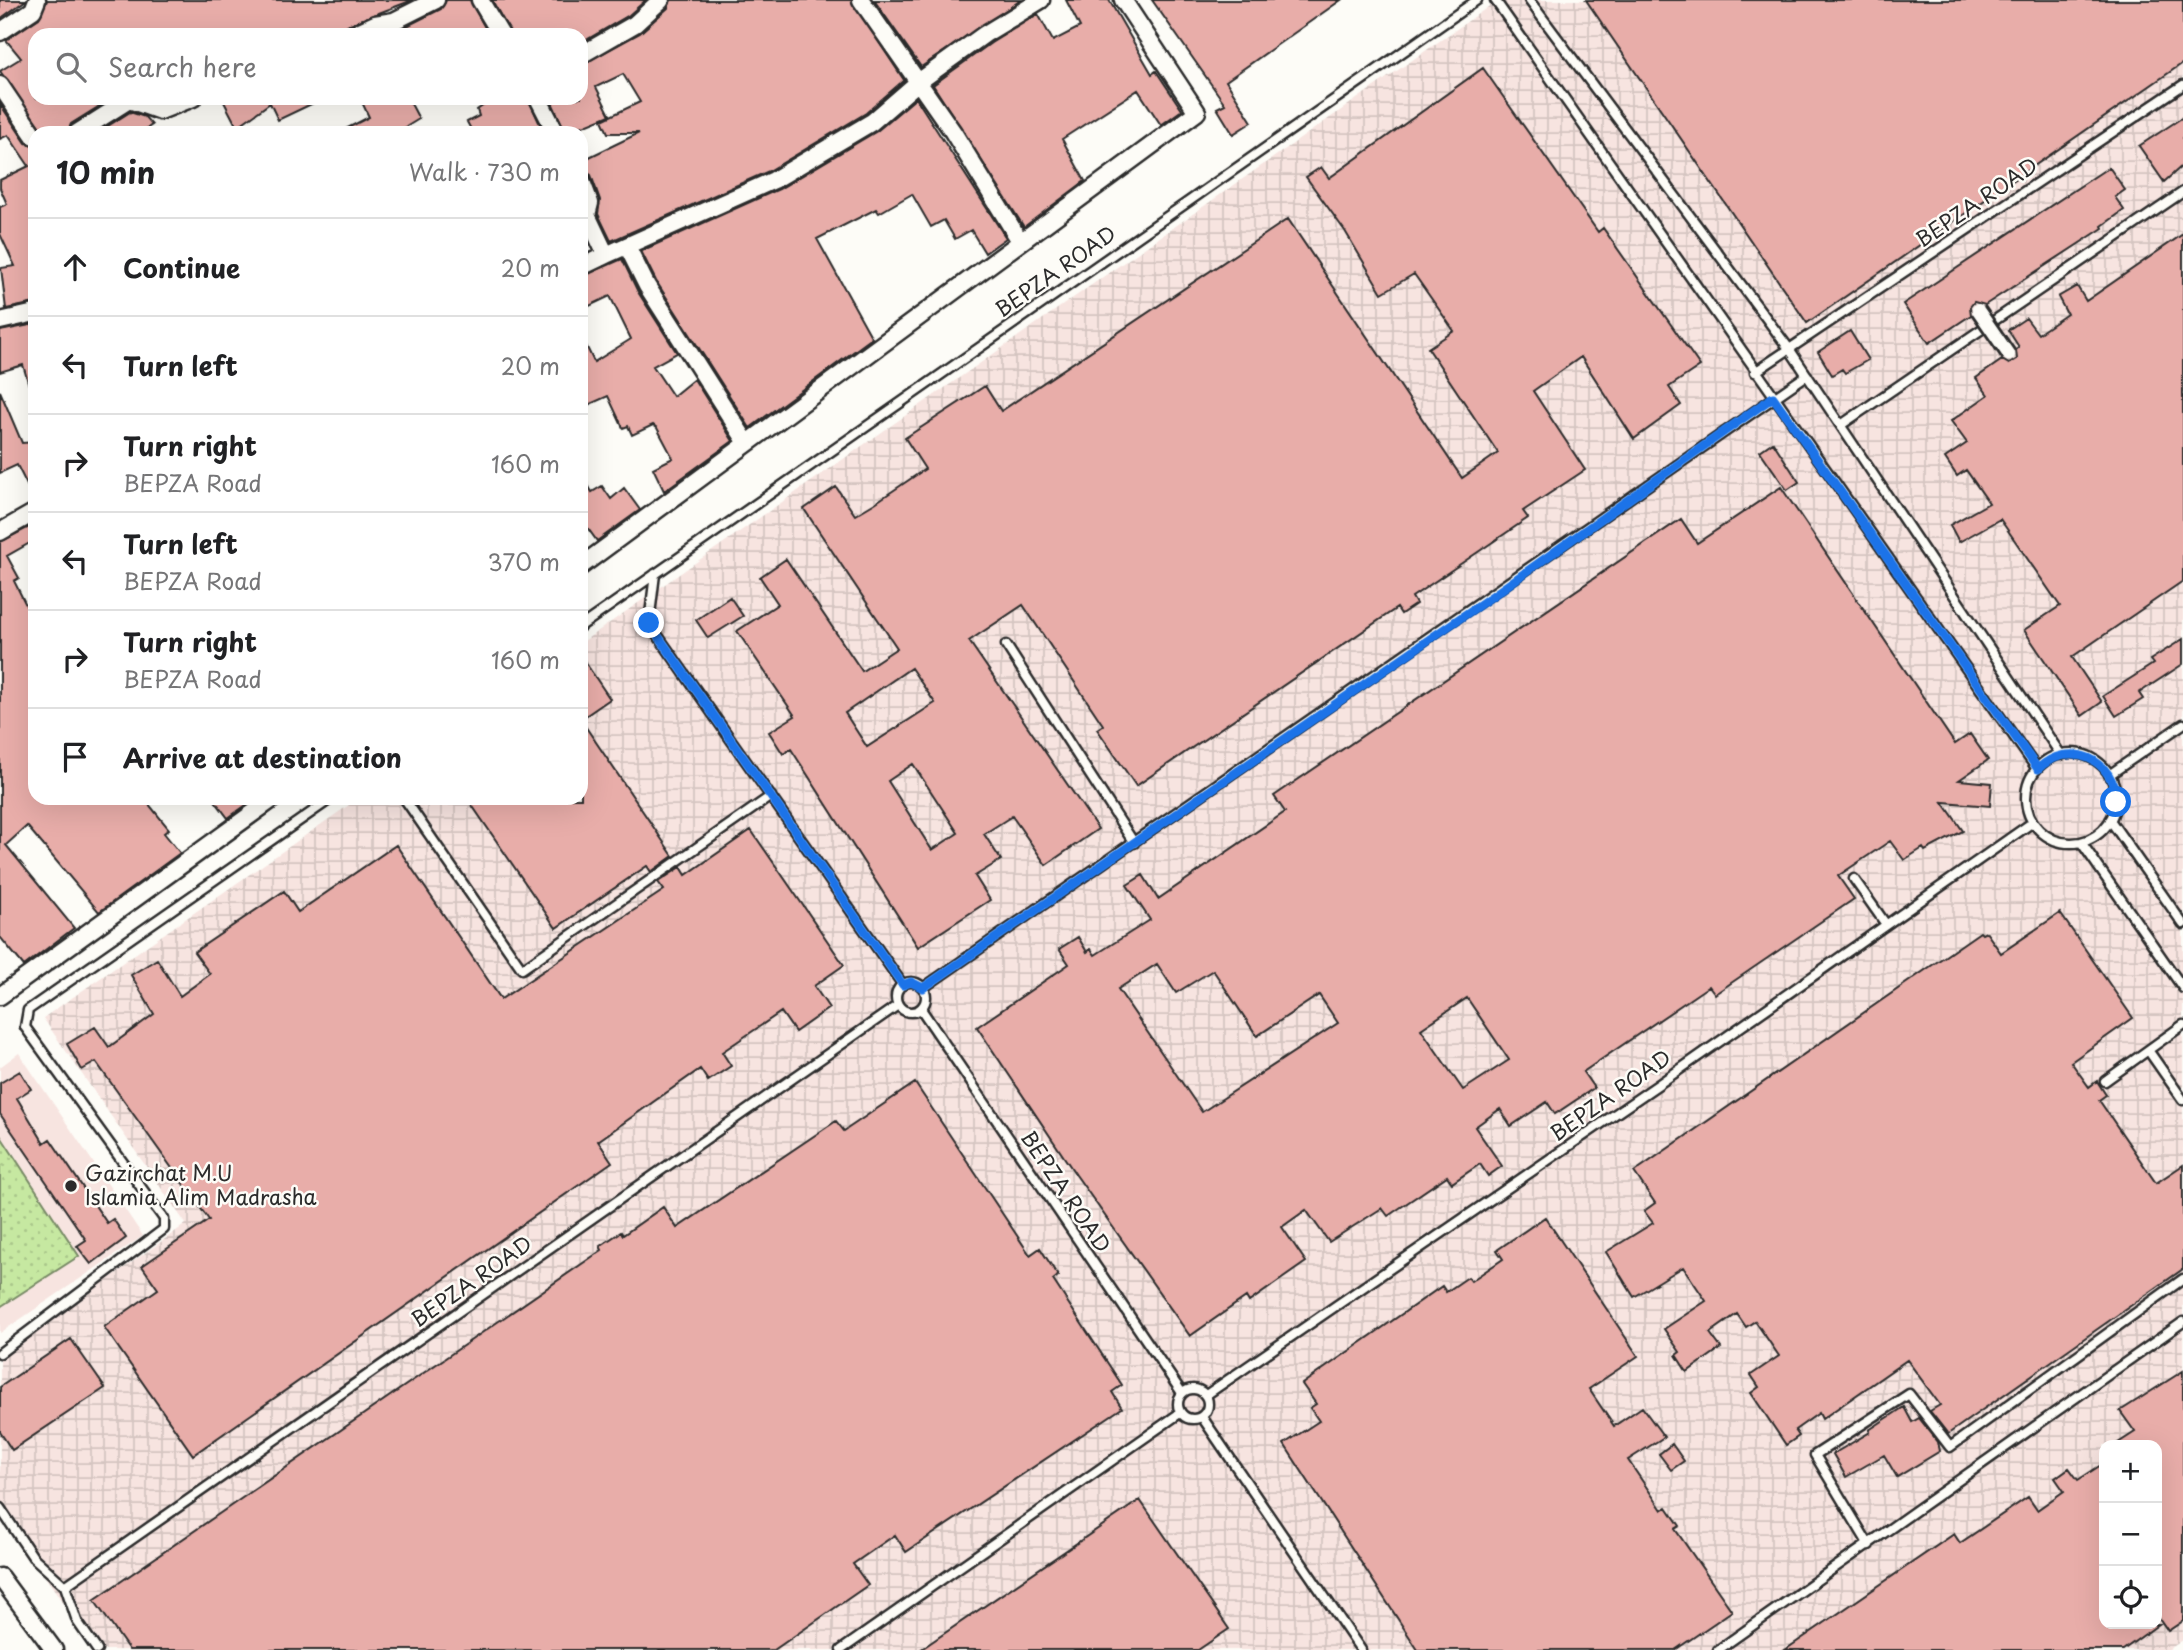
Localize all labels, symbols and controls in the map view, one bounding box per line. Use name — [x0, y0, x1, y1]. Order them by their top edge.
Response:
search box — [28, 28, 588, 105]
text: Search here — [108, 47, 257, 86]
icon: search — [52, 48, 90, 86]
text: 10 min — [56, 149, 155, 194]
street label: BEPZA ROAD — [1908, 149, 2043, 254]
text: Walk · 730 m — [409, 154, 560, 189]
street label: BEPZA ROAD — [988, 217, 1122, 324]
icon: ahead — [56, 248, 94, 286]
text: Continue — [123, 248, 240, 287]
text: 20 m — [501, 250, 560, 285]
icon: left — [56, 346, 94, 384]
text: Turn left — [123, 346, 238, 385]
text: 20 m — [501, 348, 560, 383]
text: Turn right — [123, 426, 257, 465]
icon: right — [56, 444, 94, 482]
text: 160 m — [491, 446, 560, 481]
text: BEPZA Road — [123, 465, 262, 500]
text: Turn left — [123, 524, 238, 563]
icon: left — [56, 542, 94, 580]
text: 370 m — [487, 544, 560, 579]
text: BEPZA Road — [123, 563, 262, 598]
route end — [633, 607, 664, 638]
text: Turn right — [123, 622, 257, 661]
icon: right — [56, 640, 94, 678]
text: 160 m — [491, 642, 560, 677]
text: BEPZA Road — [123, 661, 262, 696]
icon: arrive — [56, 738, 94, 776]
text: Arrive at destination — [123, 738, 402, 777]
route start — [2100, 786, 2131, 817]
street label: BEPZA ROAD — [1543, 1041, 1677, 1148]
street label: BEPZA ROAD — [1014, 1123, 1119, 1258]
place label: Gazirchat M.U Islamia Alim Madrasha — [85, 1156, 317, 1212]
marker: Gazirchat M.U Islamia Alim Madrasha — [63, 1178, 79, 1194]
street label: BEPZA ROAD — [404, 1227, 538, 1334]
map controls — [2099, 1440, 2162, 1629]
button: + — [2099, 1440, 2162, 1503]
button: − — [2099, 1503, 2162, 1566]
button: locate — [2099, 1566, 2162, 1629]

